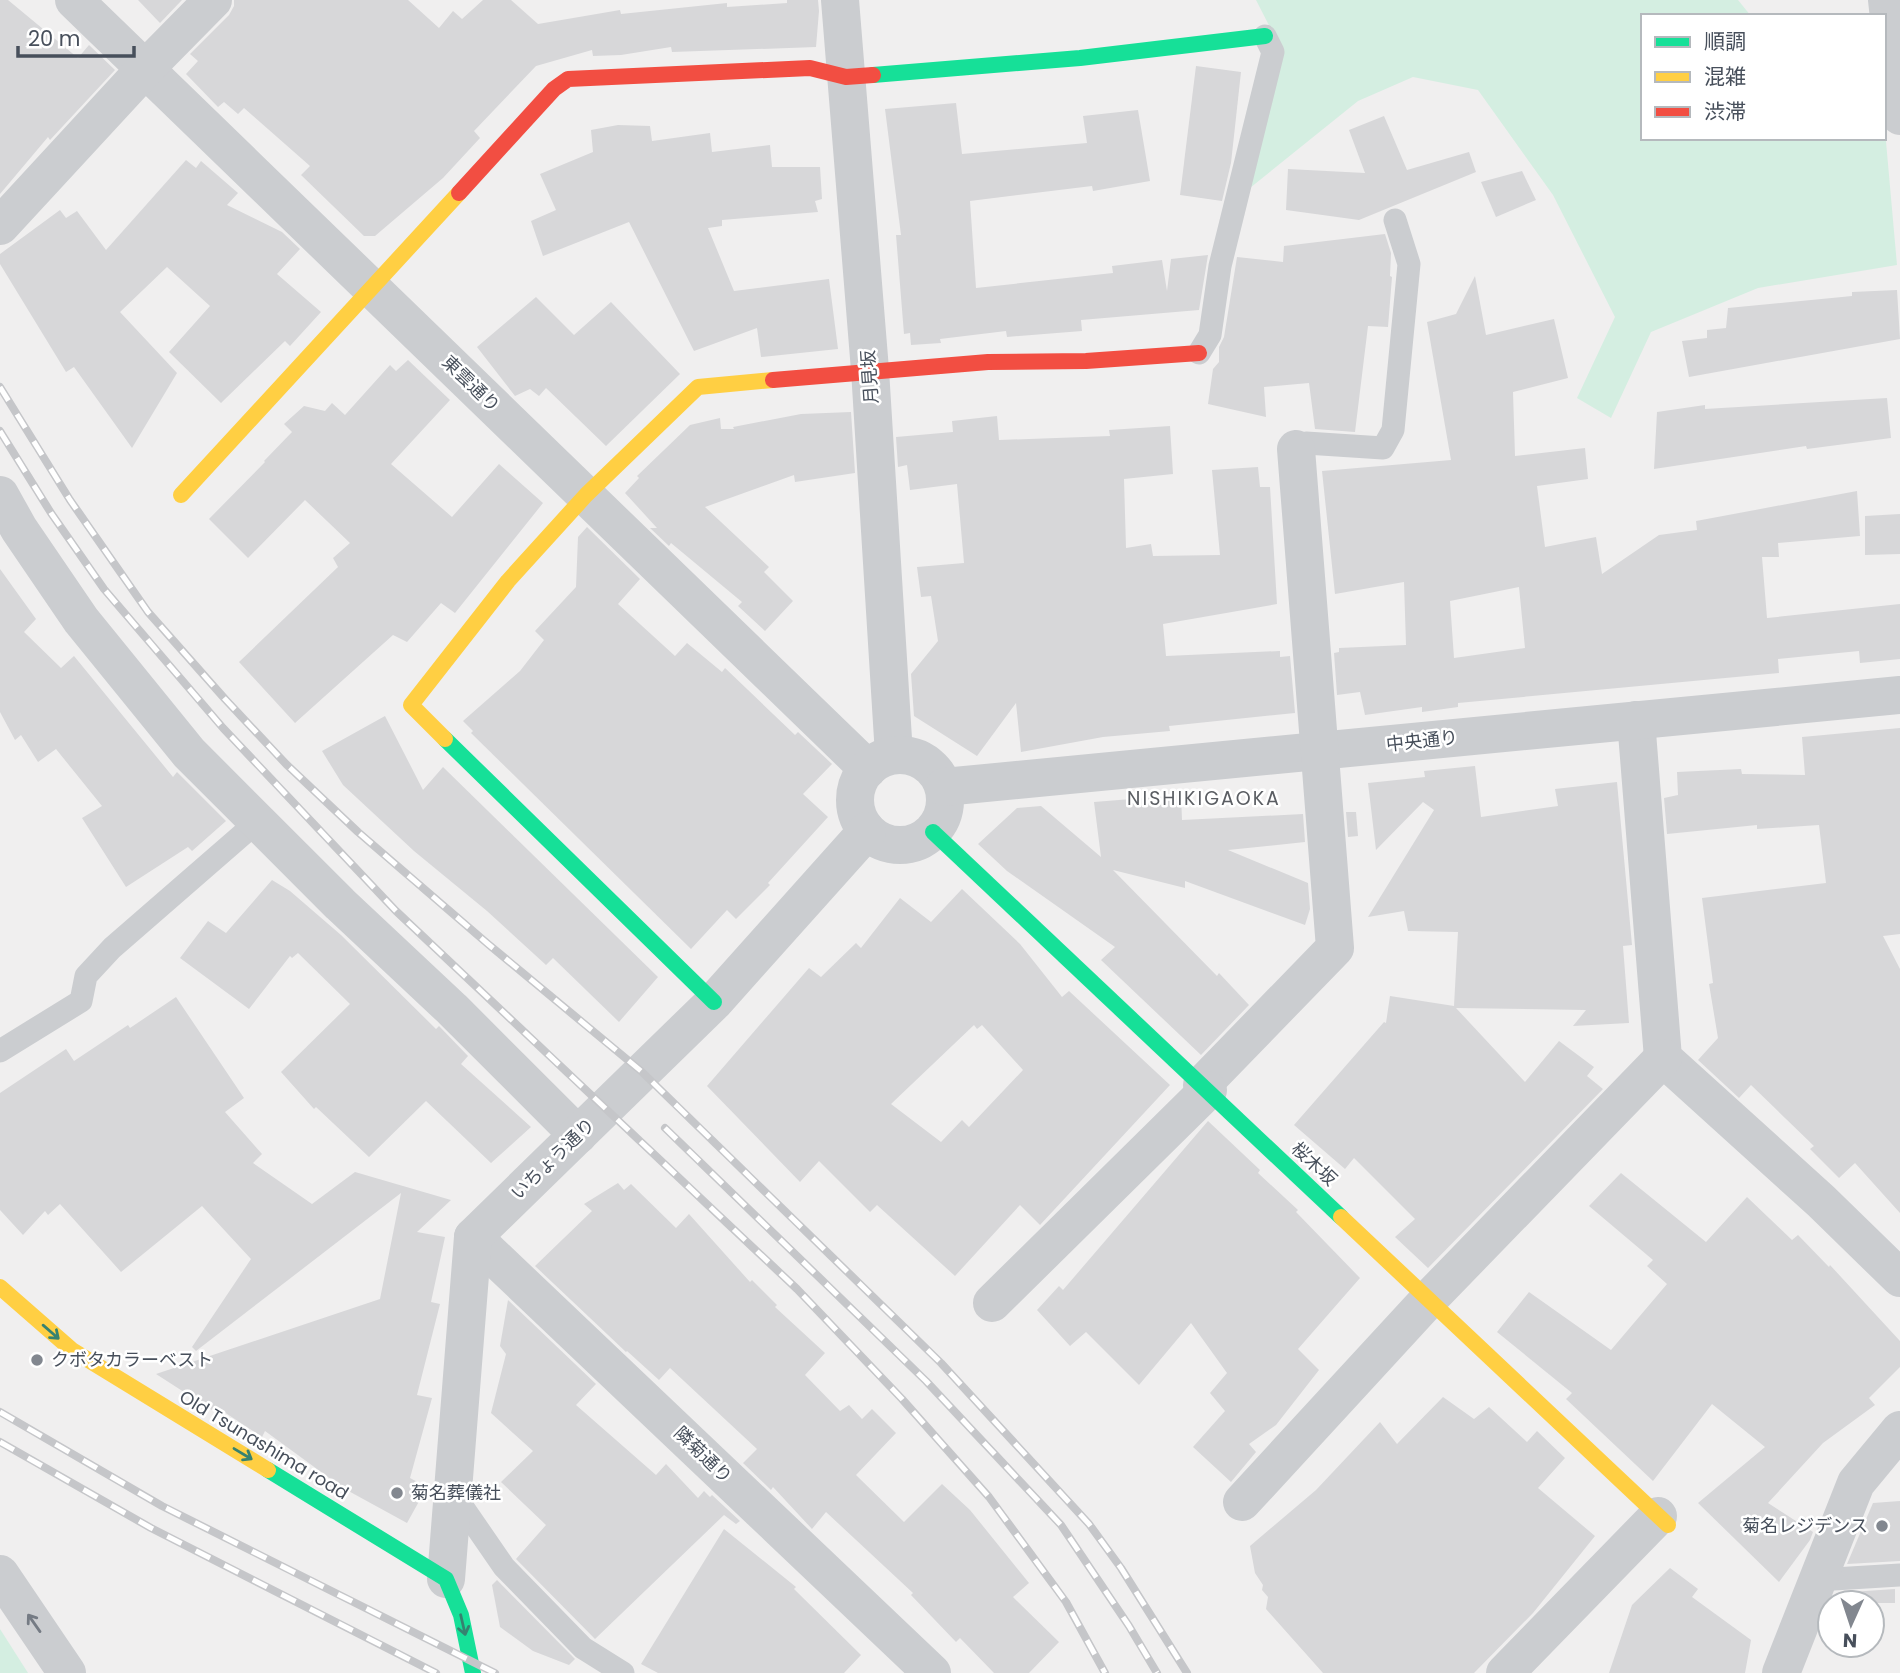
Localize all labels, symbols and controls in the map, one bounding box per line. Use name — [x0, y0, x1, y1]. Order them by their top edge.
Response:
scale bar — [18, 14, 133, 58]
legend — [1641, 14, 1886, 140]
text: 20 m — [28, 24, 81, 53]
text: 順調 — [1704, 27, 1746, 56]
text: 混雑 — [1704, 62, 1746, 91]
text: 渋滞 — [1704, 97, 1746, 126]
street label: 月見坂 — [855, 349, 884, 405]
street label: 東雲通り — [437, 350, 506, 418]
street label: 中央通り — [1385, 724, 1459, 757]
district label: NISHIKIGAOKA — [1127, 785, 1281, 812]
street label: いちょう通り — [505, 1112, 600, 1205]
street label: 桜木坂 — [1286, 1136, 1343, 1191]
one-way arrow — [42, 1324, 60, 1340]
place label: クボタカラーベスト — [51, 1347, 213, 1372]
marker: クボタカラーベスト — [29, 1352, 45, 1368]
street label: Old Tsunashima road — [175, 1384, 354, 1505]
street label: 隣菊通り — [669, 1421, 738, 1489]
one-way arrow — [232, 1448, 252, 1462]
place label: 菊名葬儀社 — [411, 1480, 501, 1505]
marker: 菊名葬儀社 — [389, 1485, 405, 1501]
place label: 菊名レジデンス — [1742, 1513, 1868, 1538]
marker: 菊名レジデンス — [1874, 1518, 1890, 1534]
north arrow — [1816, 1589, 1886, 1659]
one-way arrow — [457, 1613, 471, 1636]
one-way arrow — [27, 1614, 41, 1633]
text: N — [1842, 1627, 1858, 1654]

